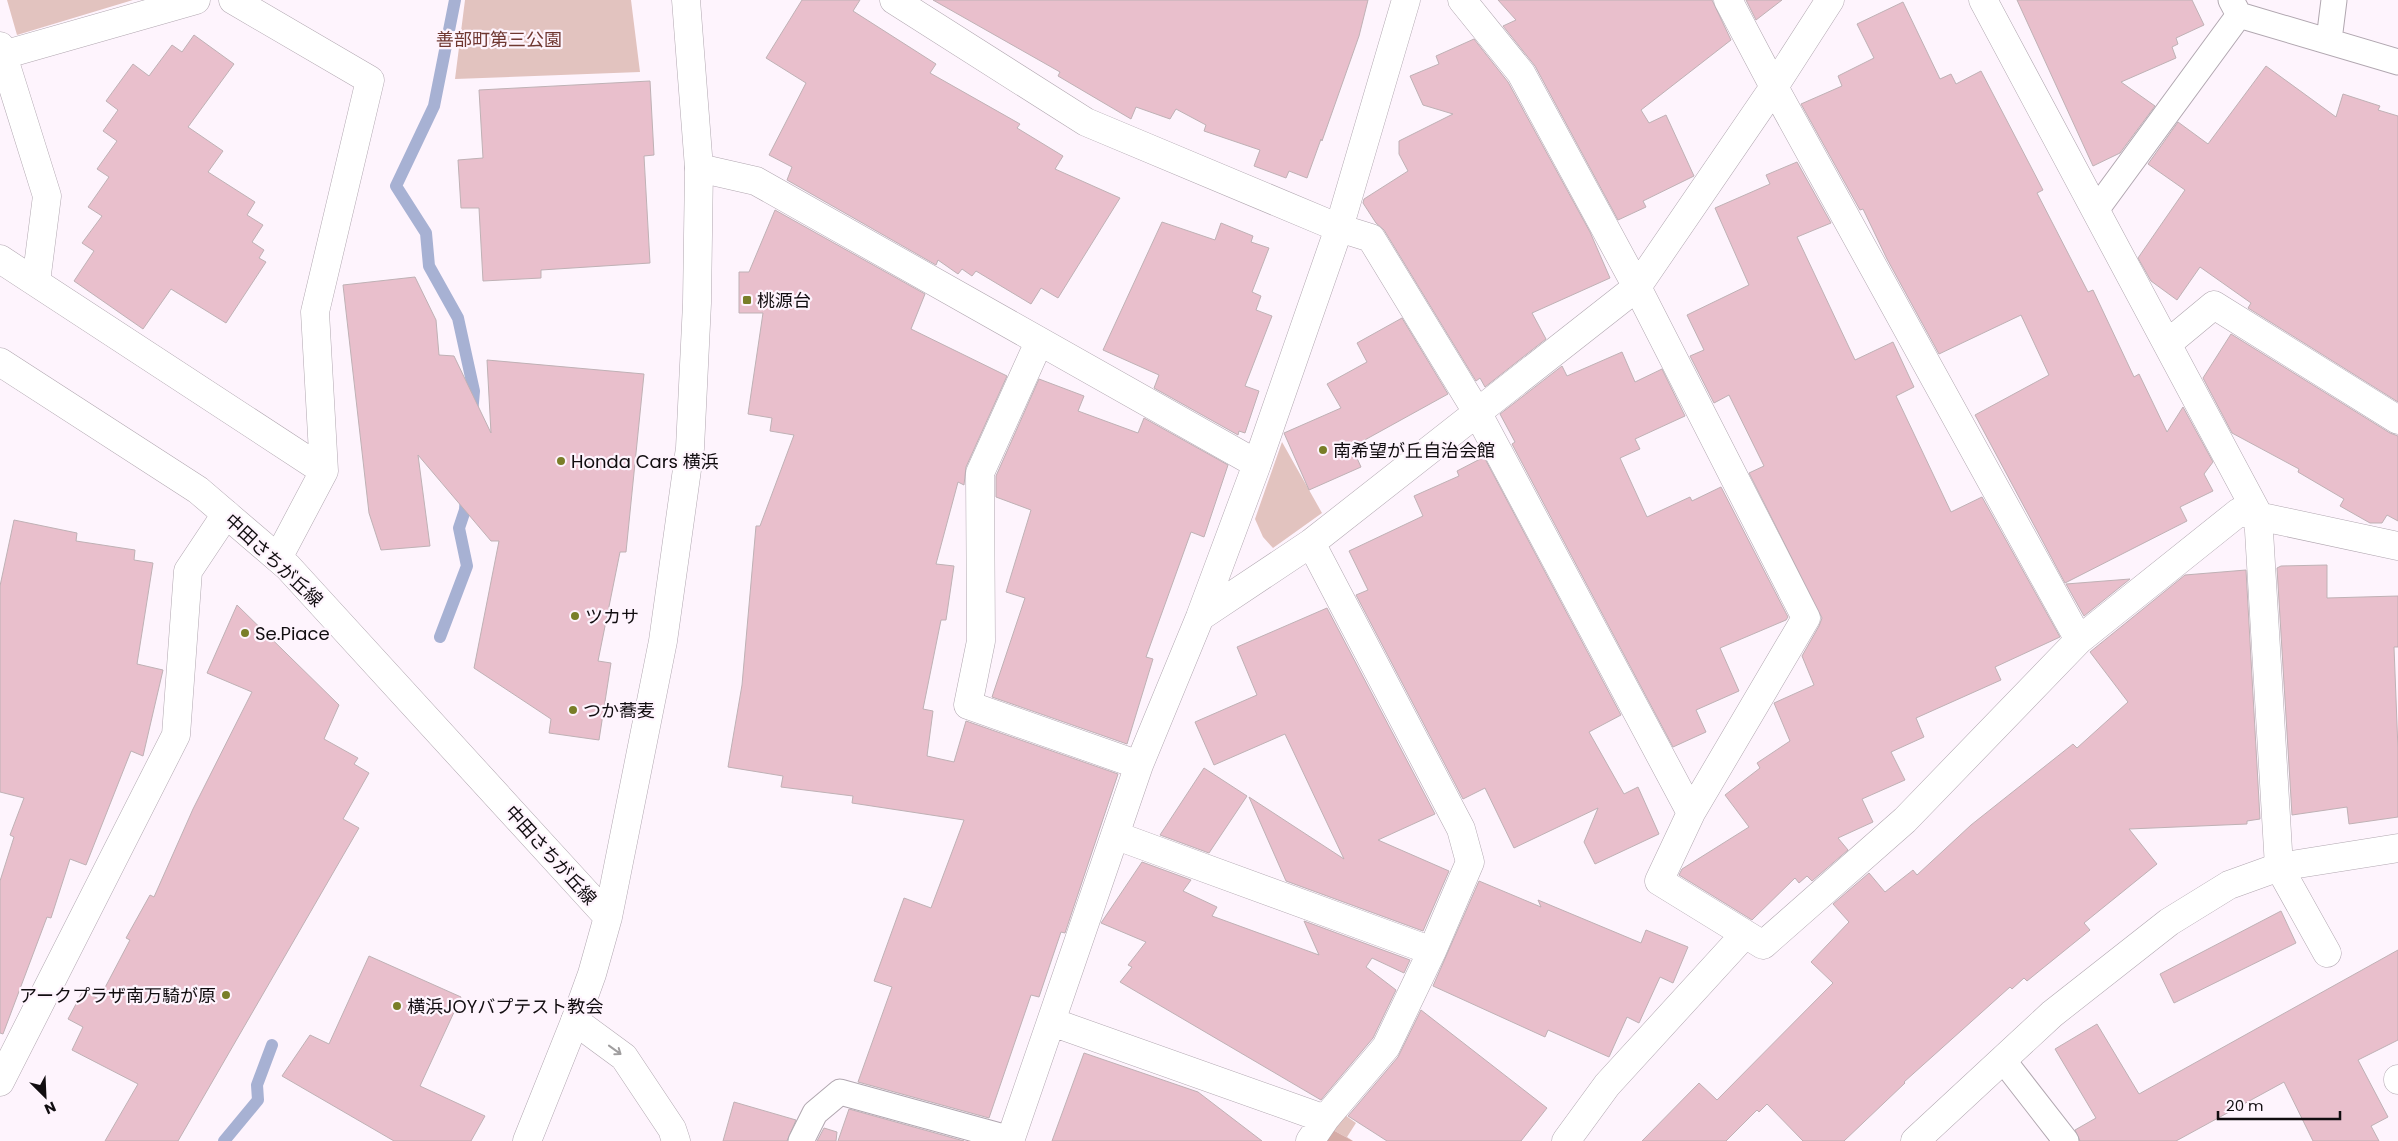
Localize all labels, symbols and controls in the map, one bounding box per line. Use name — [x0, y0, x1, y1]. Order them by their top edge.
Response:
park label: 善部町第三公園 — [436, 27, 562, 52]
place label: 桃源台 — [757, 288, 811, 313]
marker: 桃源台 — [741, 294, 753, 306]
place label: 南希望が丘自治会館 — [1333, 438, 1495, 463]
marker: 南希望が丘自治会館 — [1317, 444, 1329, 456]
place label: Honda Cars 横浜 — [571, 449, 719, 474]
marker: Honda Cars 横浜 — [555, 455, 567, 467]
street label: 中田さちが丘線 — [219, 508, 329, 612]
place label: ツカサ — [585, 604, 639, 629]
marker: ツカサ — [569, 610, 581, 622]
place label: Se.Piace — [255, 621, 330, 646]
marker: Se.Piace — [239, 627, 251, 639]
place label: つか蕎麦 — [583, 698, 655, 723]
marker: つか蕎麦 — [567, 704, 579, 716]
street label: 中田さちが丘線 — [500, 800, 602, 910]
place label: アークプラザ南万騎が原 — [19, 983, 216, 1008]
marker: アークプラザ南万騎が原 — [220, 989, 232, 1001]
place label: 横浜JOYバプテスト教会 — [407, 994, 603, 1019]
marker: 横浜JOYバプテスト教会 — [391, 1000, 403, 1012]
one-way arrow — [607, 1045, 621, 1055]
north arrow — [20, 1071, 70, 1121]
scale bar — [2218, 1088, 2340, 1120]
text: 20 m — [2226, 1095, 2264, 1116]
text: N — [41, 1097, 59, 1119]

